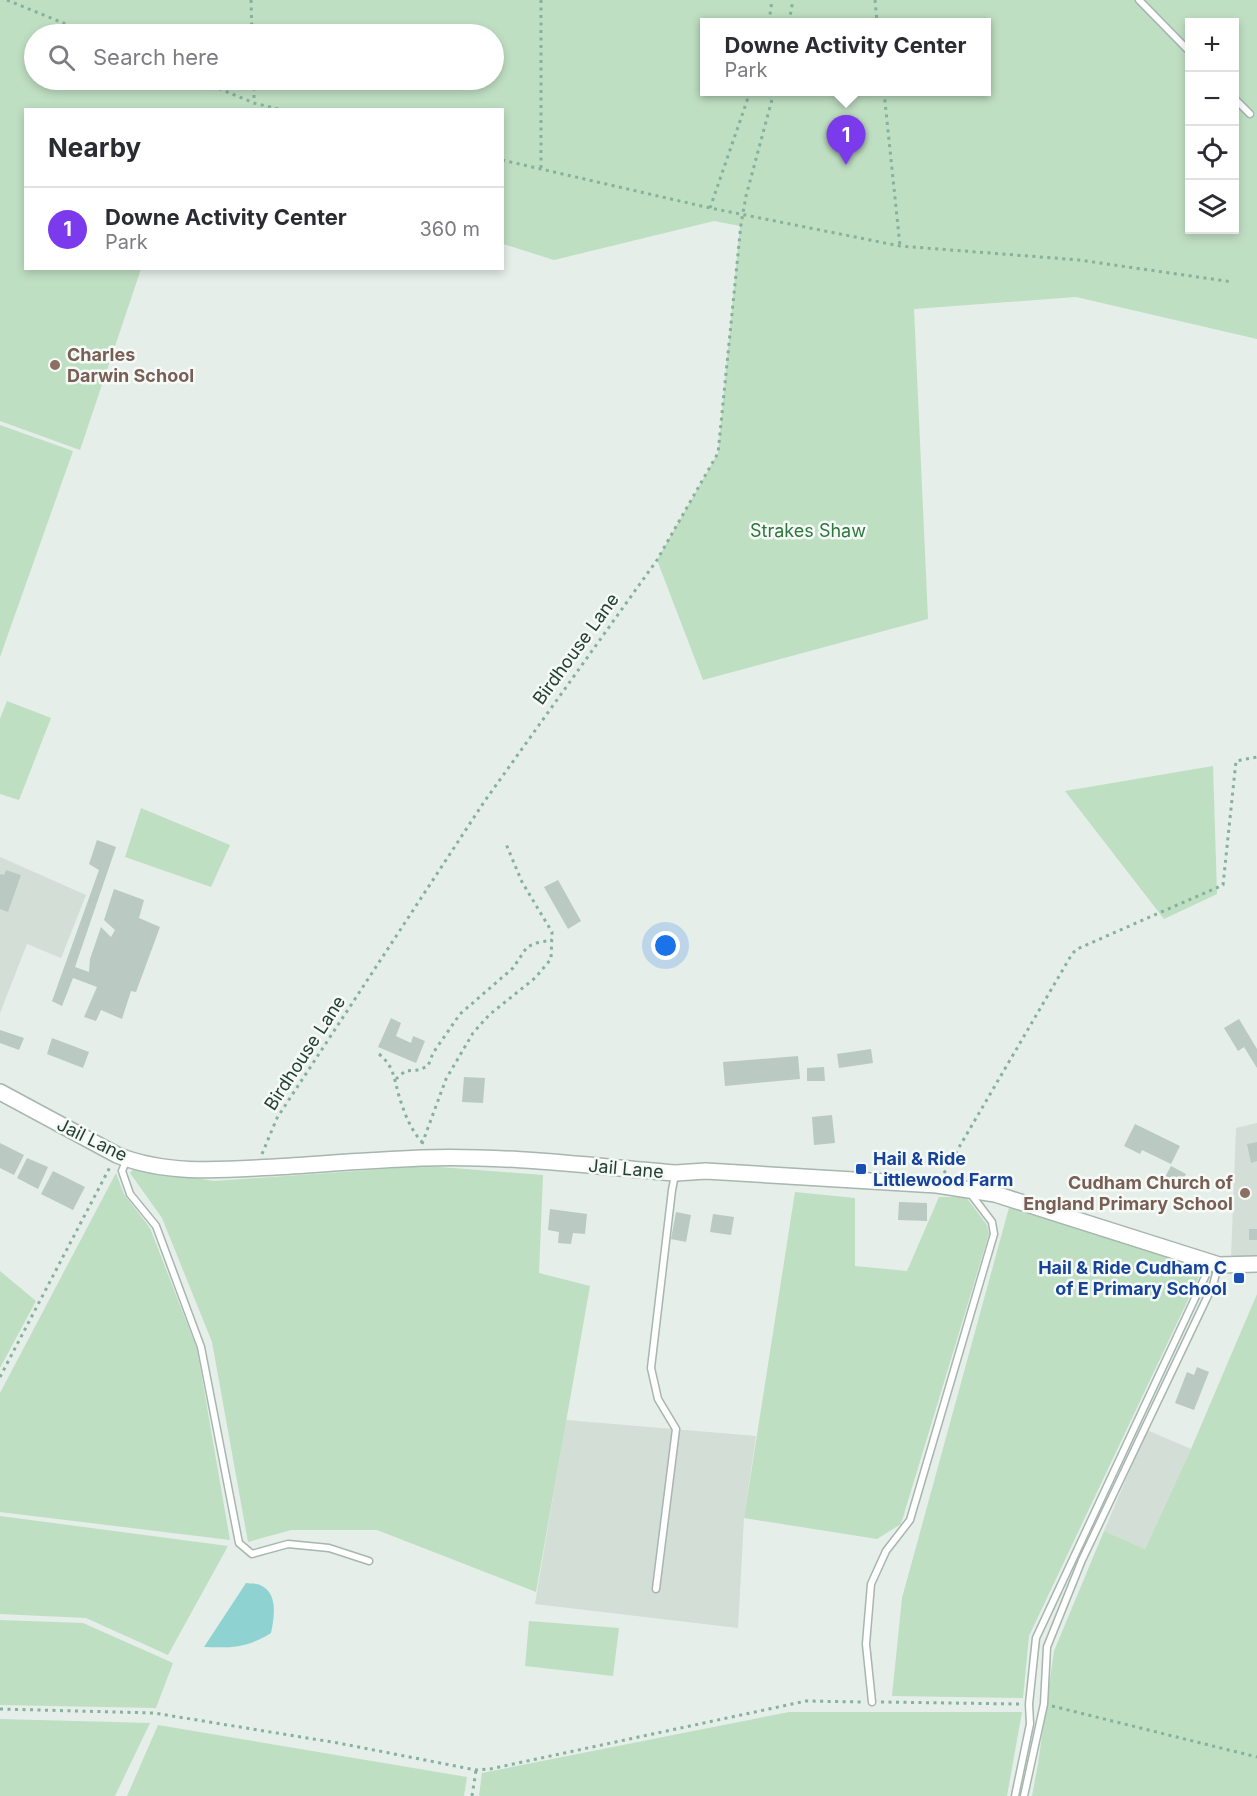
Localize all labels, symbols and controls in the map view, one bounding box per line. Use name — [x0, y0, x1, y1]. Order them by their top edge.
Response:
popup — [700, 18, 991, 96]
map controls — [1185, 18, 1239, 234]
button: + — [1185, 18, 1239, 72]
search box — [24, 24, 504, 90]
text: Downe Activity Center — [725, 32, 966, 58]
icon: search — [45, 41, 78, 74]
text: Search here — [93, 44, 219, 70]
text: Park — [725, 58, 767, 82]
button: − — [1185, 72, 1239, 126]
pin: 1 — [826, 116, 866, 165]
button: locate — [1185, 126, 1239, 180]
text: Nearby — [48, 132, 141, 163]
button: layers — [1185, 180, 1239, 234]
text: Downe Activity Center — [105, 204, 347, 230]
text: 1 — [63, 217, 72, 241]
text: 360 m — [419, 217, 480, 241]
text: Park — [105, 230, 148, 254]
place label: Charles Darwin School — [67, 344, 194, 386]
marker: Charles Darwin School — [48, 358, 62, 372]
park label: Strakes Shaw — [750, 520, 866, 541]
street label: Birdhouse Lane — [528, 589, 623, 708]
your location — [651, 931, 680, 960]
street label: Birdhouse Lane — [260, 992, 349, 1114]
street label: Jail Lane — [54, 1114, 131, 1166]
place label: Hail & Ride Littlewood Farm — [873, 1148, 1013, 1190]
street label: Jail Lane — [587, 1155, 665, 1182]
marker: Hail & Ride Littlewood Farm — [854, 1162, 868, 1176]
place label: Cudham Church of England Primary School — [1023, 1172, 1233, 1214]
marker: Cudham Church of England Primary School — [1238, 1186, 1252, 1200]
place label: Hail & Ride Cudham C of E Primary School — [1038, 1257, 1227, 1299]
marker: Hail & Ride Cudham C of E Primary School — [1232, 1271, 1246, 1285]

